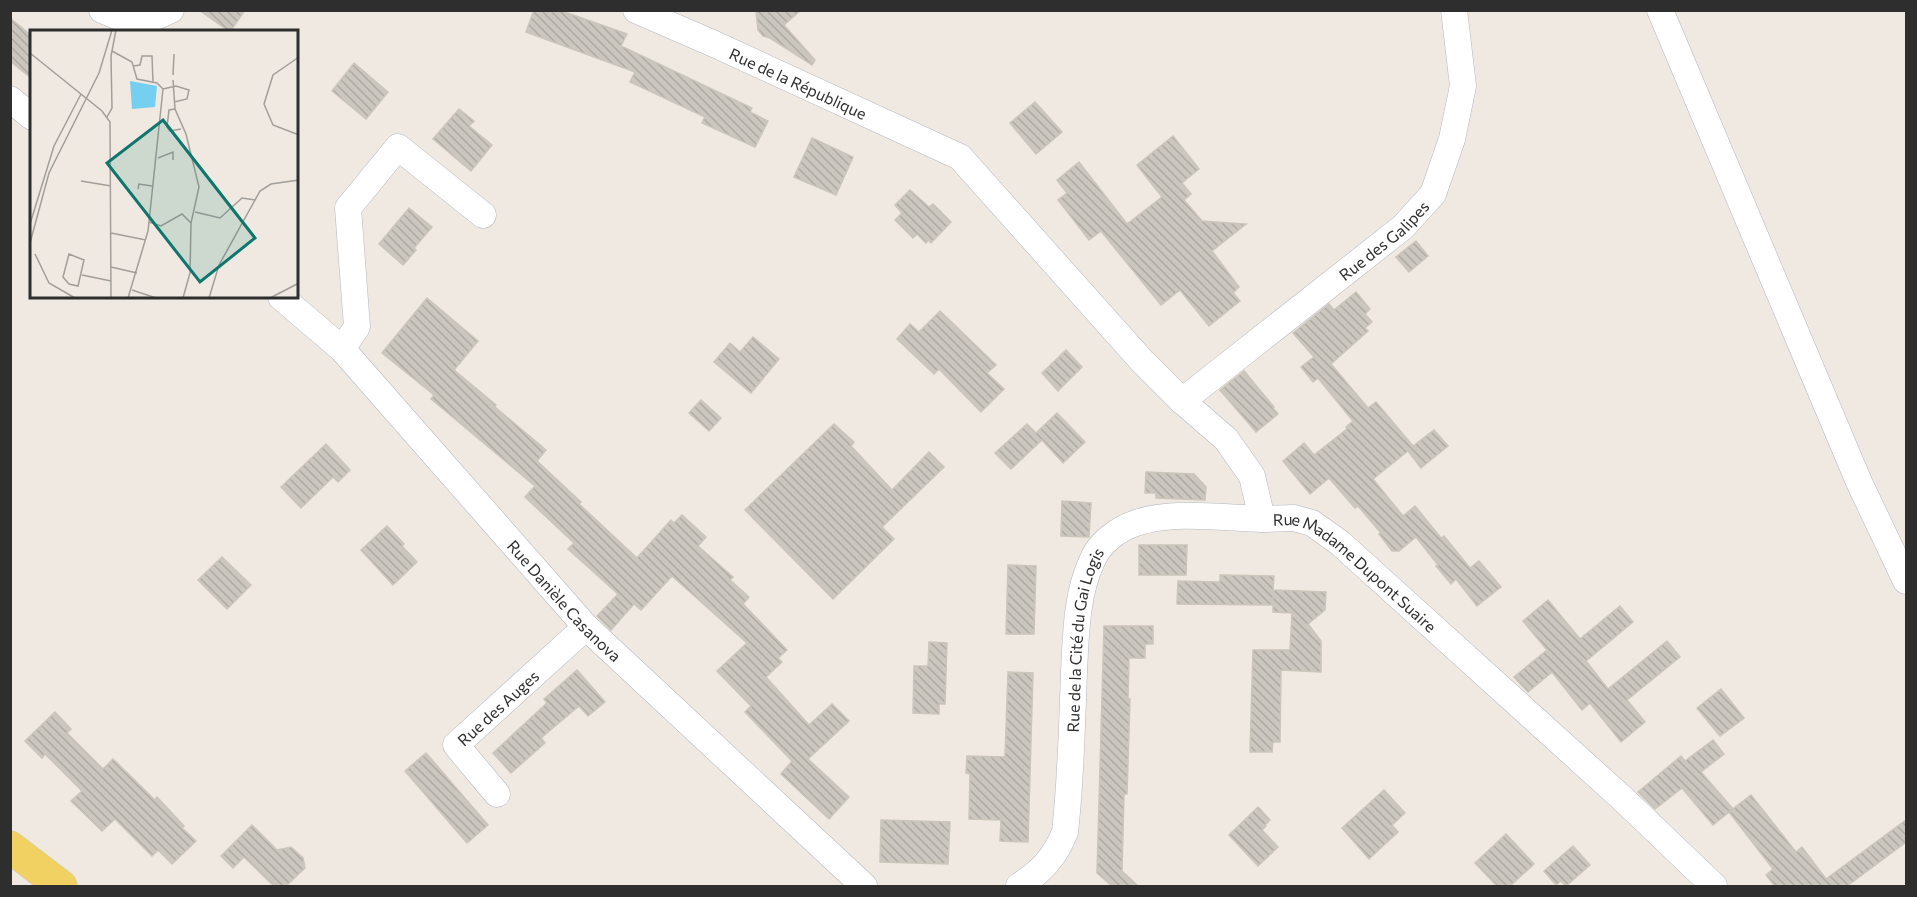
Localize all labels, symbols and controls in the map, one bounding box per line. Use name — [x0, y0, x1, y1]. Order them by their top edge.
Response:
inset map — [30, 30, 298, 298]
street label: Rue de la République — [727, 43, 870, 122]
street label: Rue des Galipes — [1335, 196, 1432, 284]
street label: Rue Madame Dupont Suaire — [1273, 508, 1441, 636]
street label: Rue Danièle Casanova — [504, 536, 626, 665]
street label: Rue de la Cité du Gai Logis — [1062, 543, 1107, 733]
street label: Rue des Auges — [453, 666, 542, 749]

